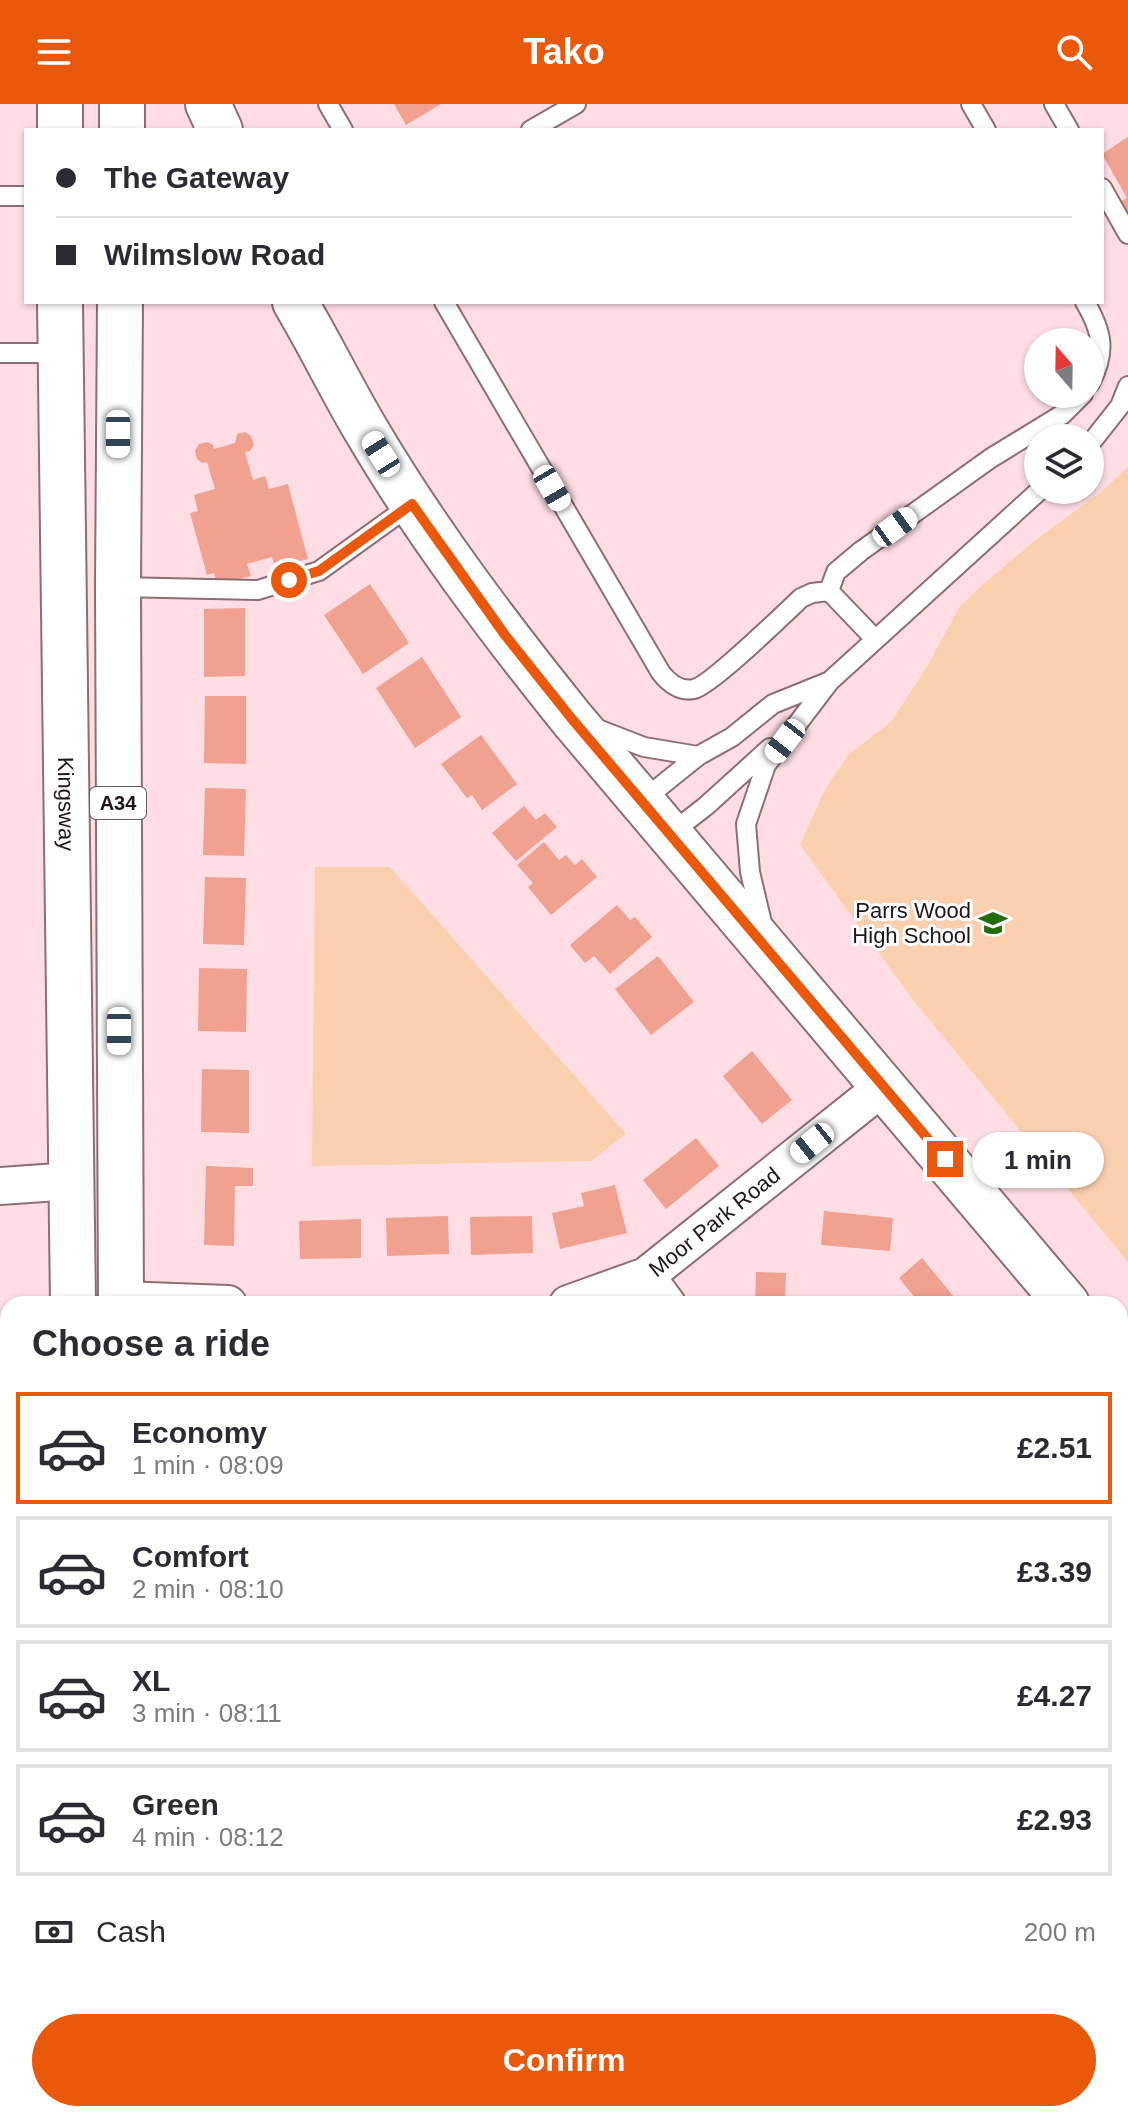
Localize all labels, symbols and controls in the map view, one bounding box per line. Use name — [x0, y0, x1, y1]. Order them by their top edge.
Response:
icon: menu — [32, 30, 76, 74]
icon: search — [1052, 30, 1096, 74]
text: Tako — [523, 31, 605, 72]
text: The Gateway — [104, 161, 289, 194]
text: Wilmslow Road — [104, 238, 325, 271]
north arrow — [1024, 328, 1104, 408]
map controls — [1024, 328, 1104, 504]
car — [106, 410, 130, 458]
button: layers — [1024, 424, 1104, 504]
car — [358, 427, 404, 481]
car — [530, 461, 574, 515]
car — [869, 503, 921, 551]
route start — [271, 562, 307, 598]
car — [761, 715, 809, 767]
street label: Kingsway — [53, 757, 79, 851]
road number: A34 — [90, 787, 146, 819]
place label: Parrs Wood High School — [852, 898, 971, 948]
school or university icon: Parrs Wood High School — [978, 908, 1008, 938]
car — [107, 1007, 131, 1055]
car — [786, 1119, 838, 1167]
callout: 1 min — [973, 1131, 1105, 1187]
route end — [927, 1141, 963, 1177]
text: 1 min — [1004, 1145, 1072, 1175]
street label: Moor Park Road — [644, 1162, 785, 1282]
text: Choose a ride — [32, 1323, 270, 1364]
icon: car — [36, 1412, 108, 1484]
text: Economy — [132, 1416, 267, 1449]
text: £2.51 — [1017, 1431, 1092, 1464]
text: 1 min · 08:09 — [132, 1450, 284, 1480]
icon: car — [36, 1536, 108, 1608]
text: Comfort — [132, 1540, 249, 1573]
text: £3.39 — [1017, 1555, 1092, 1588]
text: 2 min · 08:10 — [132, 1574, 284, 1604]
icon: car — [36, 1660, 108, 1732]
text: XL — [132, 1664, 170, 1697]
text: £4.27 — [1017, 1679, 1092, 1712]
text: 3 min · 08:11 — [132, 1698, 282, 1728]
icon: car — [36, 1784, 108, 1856]
text: Green — [132, 1788, 219, 1821]
text: £2.93 — [1017, 1803, 1092, 1836]
text: 4 min · 08:12 — [132, 1822, 284, 1852]
icon: cash — [32, 1910, 76, 1954]
text: Cash — [96, 1915, 166, 1948]
text: 200 m — [1024, 1917, 1096, 1947]
button: Confirm — [32, 2014, 1096, 2106]

